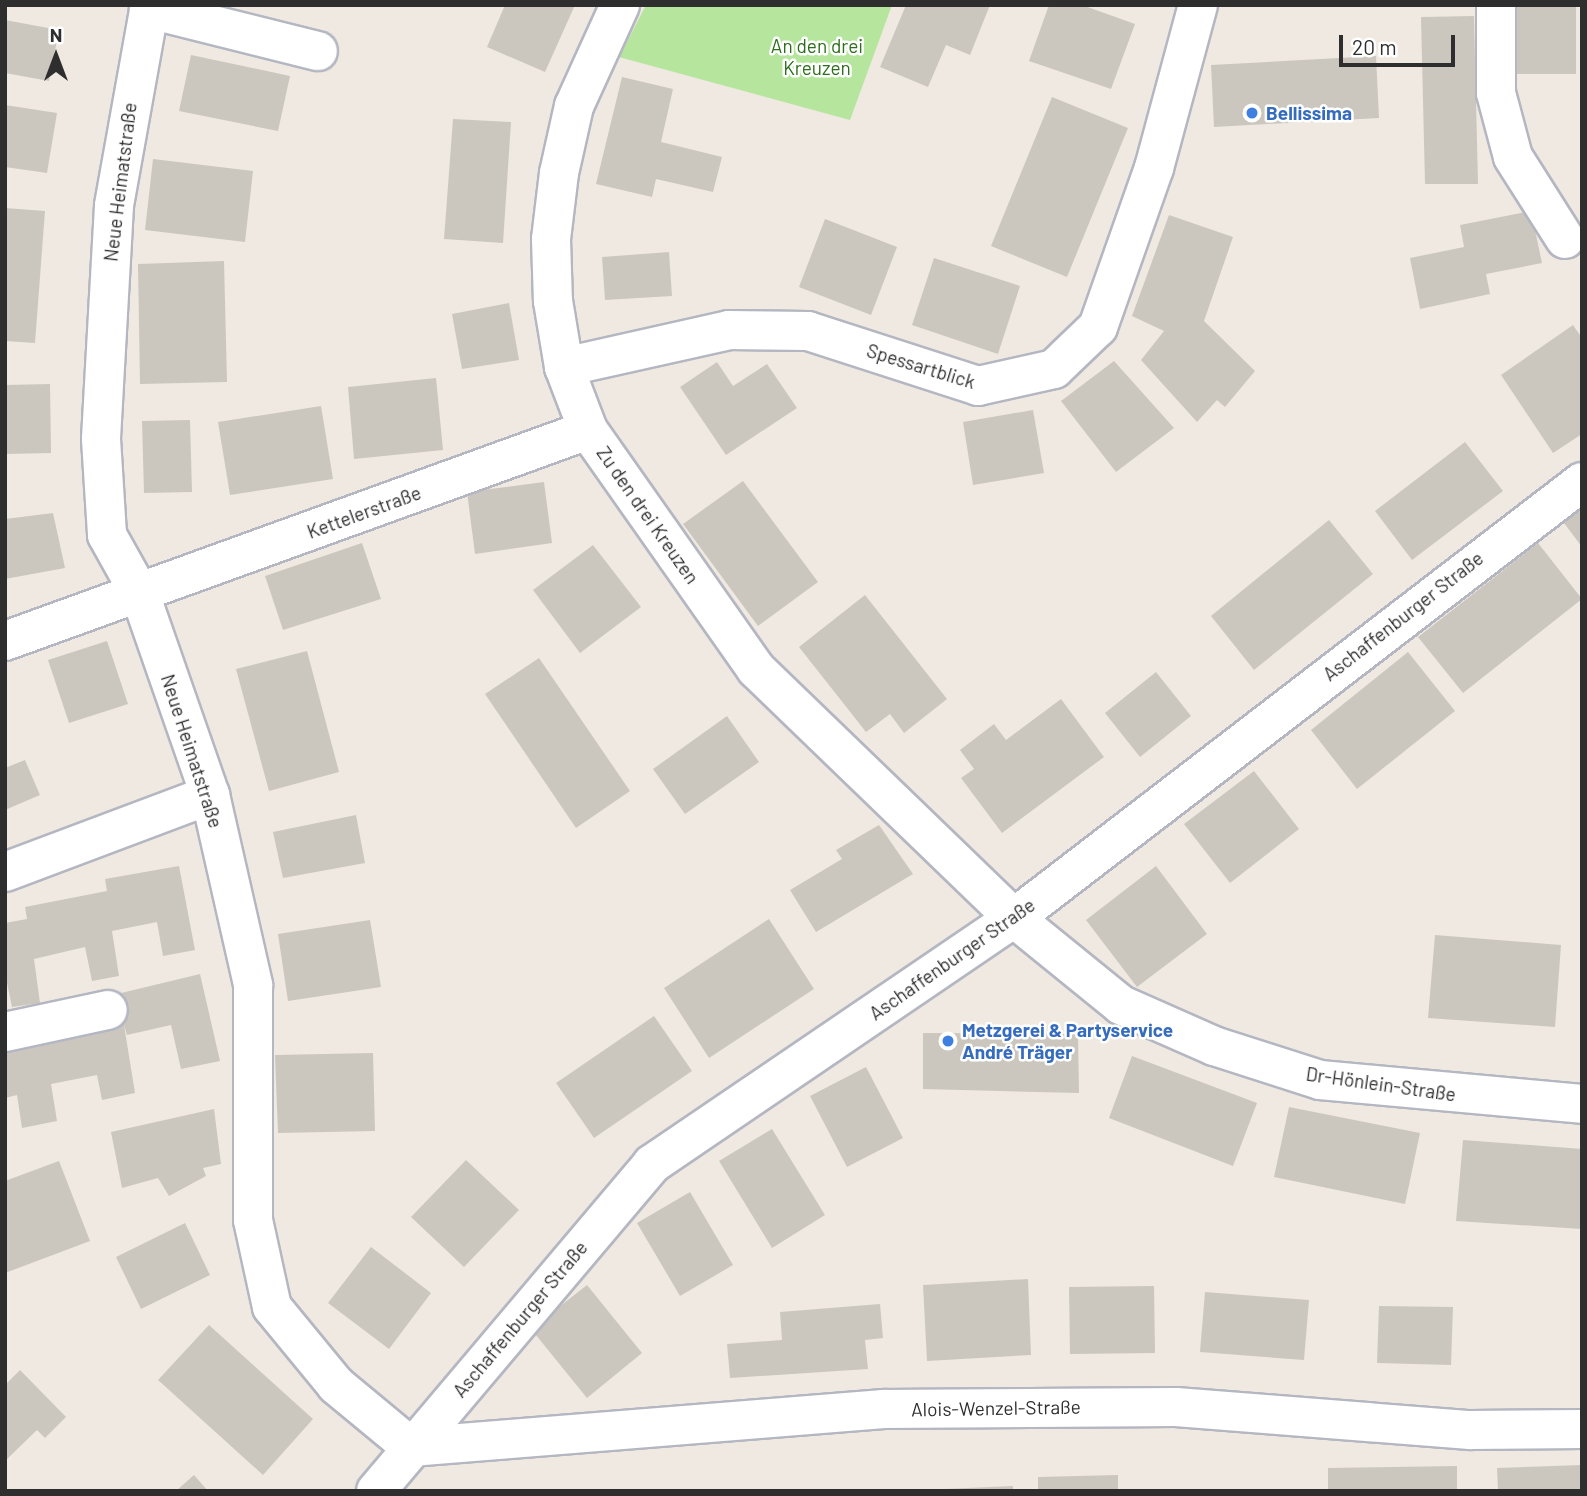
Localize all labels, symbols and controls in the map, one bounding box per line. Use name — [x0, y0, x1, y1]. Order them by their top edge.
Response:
north arrow — [21, 21, 91, 91]
scale bar — [1342, 21, 1458, 65]
text: N — [50, 23, 62, 46]
text: 20 m — [1352, 34, 1397, 59]
park label: An den drei Kreuzen — [771, 35, 863, 79]
street label: Neue Heimatstraße — [99, 101, 141, 263]
place label: Bellissima — [1266, 102, 1352, 124]
marker: Bellissima — [1244, 105, 1260, 121]
street label: Spessartblick — [864, 339, 978, 393]
street label: Zu den drei Kreuzen — [592, 442, 704, 588]
street label: Kettelerstraße — [304, 481, 424, 543]
street label: Aschaffenburger Straße — [1318, 546, 1488, 686]
street label: Neue Heimatstraße — [156, 671, 228, 831]
street label: Aschaffenburger Straße — [865, 893, 1039, 1025]
place label: Metzgerei & Partyservice André Träger — [962, 1019, 1173, 1063]
marker: Metzgerei & Partyservice André Träger — [940, 1033, 956, 1049]
street label: Dr-Hönlein-Straße — [1305, 1062, 1457, 1106]
street label: Aschaffenburger Straße — [448, 1236, 592, 1402]
street label: Alois-Wenzel-Straße — [911, 1395, 1081, 1421]

